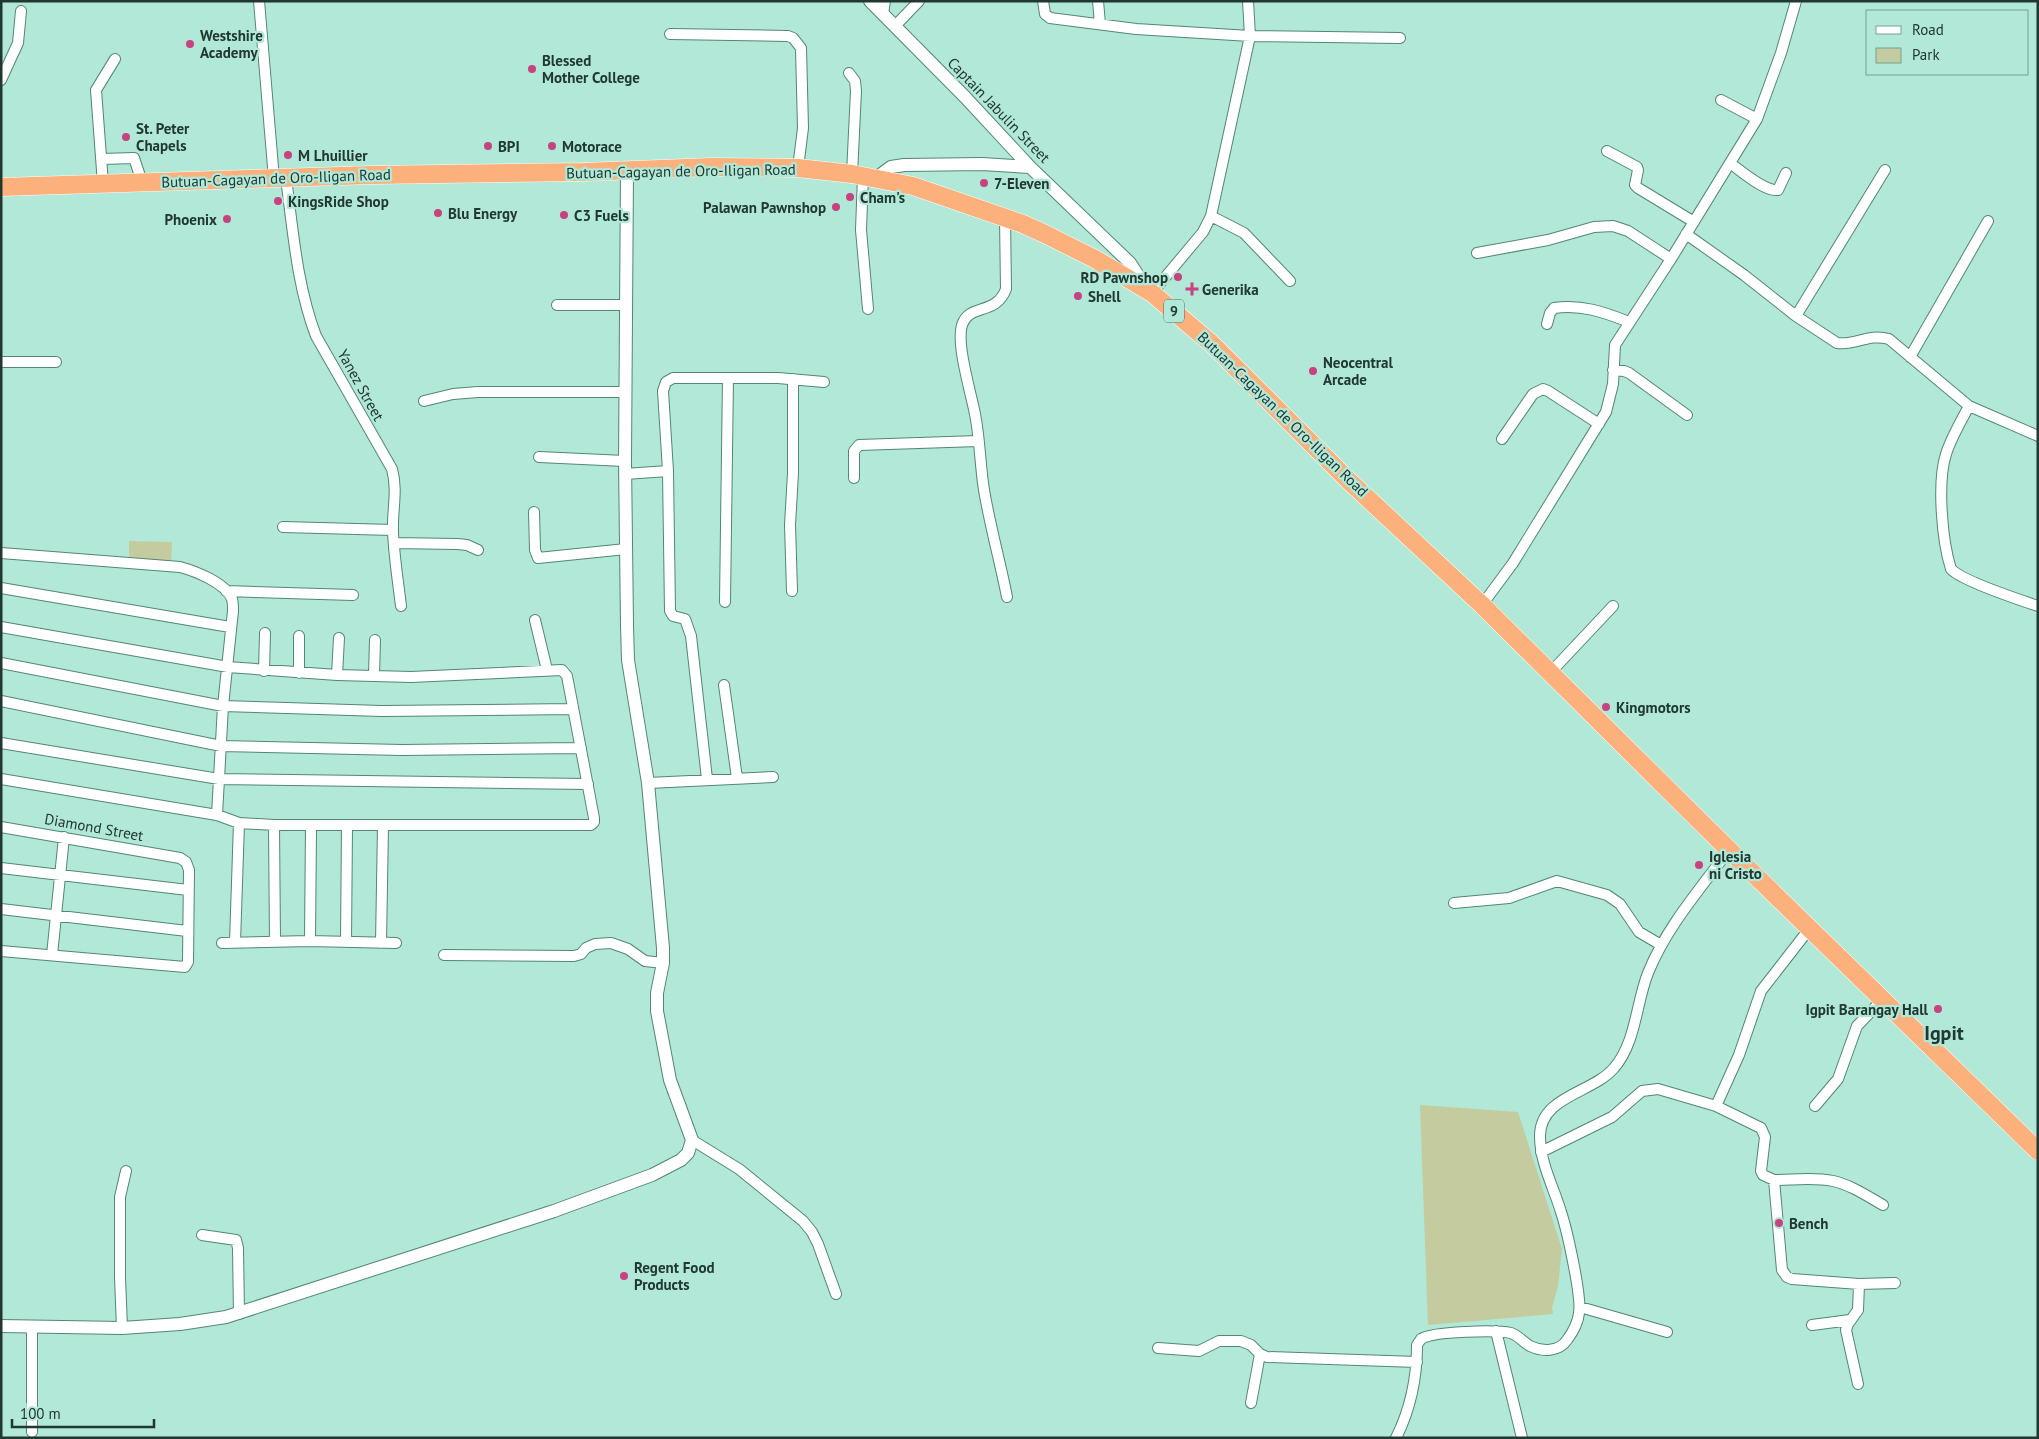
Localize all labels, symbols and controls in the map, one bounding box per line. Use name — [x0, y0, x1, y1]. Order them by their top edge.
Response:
legend — [1866, 10, 2029, 75]
text: Road — [1912, 20, 1944, 39]
place label: Westshire Academy — [200, 26, 263, 62]
marker: Westshire Academy — [184, 38, 196, 50]
text: Park — [1912, 45, 1940, 64]
place label: Blessed Mother College — [542, 51, 640, 87]
street label: Captain Jabulin Street — [944, 53, 1054, 167]
marker: Blessed Mother College — [526, 63, 538, 75]
place label: St. Peter Chapels — [136, 119, 190, 155]
marker: St. Peter Chapels — [120, 131, 132, 143]
place label: BPI — [498, 137, 520, 156]
place label: Motorace — [562, 137, 622, 156]
marker: BPI — [482, 140, 494, 152]
marker: Motorace — [546, 140, 558, 152]
place label: M Lhuillier — [298, 146, 368, 165]
marker: M Lhuillier — [282, 149, 294, 161]
street label: Butuan-Cagayan de Oro-Iligan Road — [566, 159, 796, 183]
street label: Butuan-Cagayan de Oro-Iligan Road — [161, 164, 391, 192]
place label: 7-Eleven — [994, 174, 1049, 193]
marker: 7-Eleven — [978, 177, 990, 189]
place label: Cham's — [860, 188, 905, 207]
marker: Cham's — [844, 191, 856, 203]
place label: KingsRide Shop — [288, 192, 389, 211]
marker: KingsRide Shop — [272, 195, 284, 207]
place label: Palawan Pawnshop — [703, 198, 826, 217]
marker: Palawan Pawnshop — [830, 201, 842, 213]
place label: Blu Energy — [448, 204, 518, 223]
place label: C3 Fuels — [574, 206, 629, 225]
marker: Blu Energy — [432, 207, 444, 219]
marker: C3 Fuels — [558, 209, 570, 221]
place label: Phoenix — [164, 210, 217, 229]
marker: Phoenix — [221, 213, 233, 225]
place label: RD Pawnshop — [1080, 268, 1168, 287]
marker: RD Pawnshop — [1172, 271, 1184, 283]
place label: Generika — [1202, 280, 1259, 299]
marker: Generika — [1186, 283, 1198, 295]
place label: Shell — [1088, 287, 1121, 306]
marker: Shell — [1072, 290, 1084, 302]
road number: 9 — [1164, 300, 1184, 322]
street label: Butuan-Cagayan de Oro-Iligan Road — [1194, 327, 1372, 501]
street label: Yanez Street — [334, 346, 388, 424]
place label: Neocentral Arcade — [1323, 353, 1393, 389]
marker: Neocentral Arcade — [1307, 365, 1319, 377]
place label: Kingmotors — [1616, 698, 1691, 717]
marker: Kingmotors — [1600, 701, 1612, 713]
street label: Diamond Street — [43, 809, 145, 845]
place label: Iglesia ni Cristo — [1709, 847, 1762, 883]
marker: Iglesia ni Cristo — [1693, 859, 1705, 871]
place label: Igpit Barangay Hall — [1805, 1000, 1929, 1019]
marker: Igpit Barangay Hall — [1932, 1003, 1944, 1015]
district label: Igpit — [1924, 1020, 1964, 1046]
place label: Bench — [1789, 1214, 1828, 1233]
marker: Bench — [1773, 1217, 1785, 1229]
place label: Regent Food Products — [634, 1258, 715, 1294]
marker: Regent Food Products — [618, 1270, 630, 1282]
scale bar — [12, 1396, 155, 1428]
text: 100 m — [20, 1404, 61, 1423]

